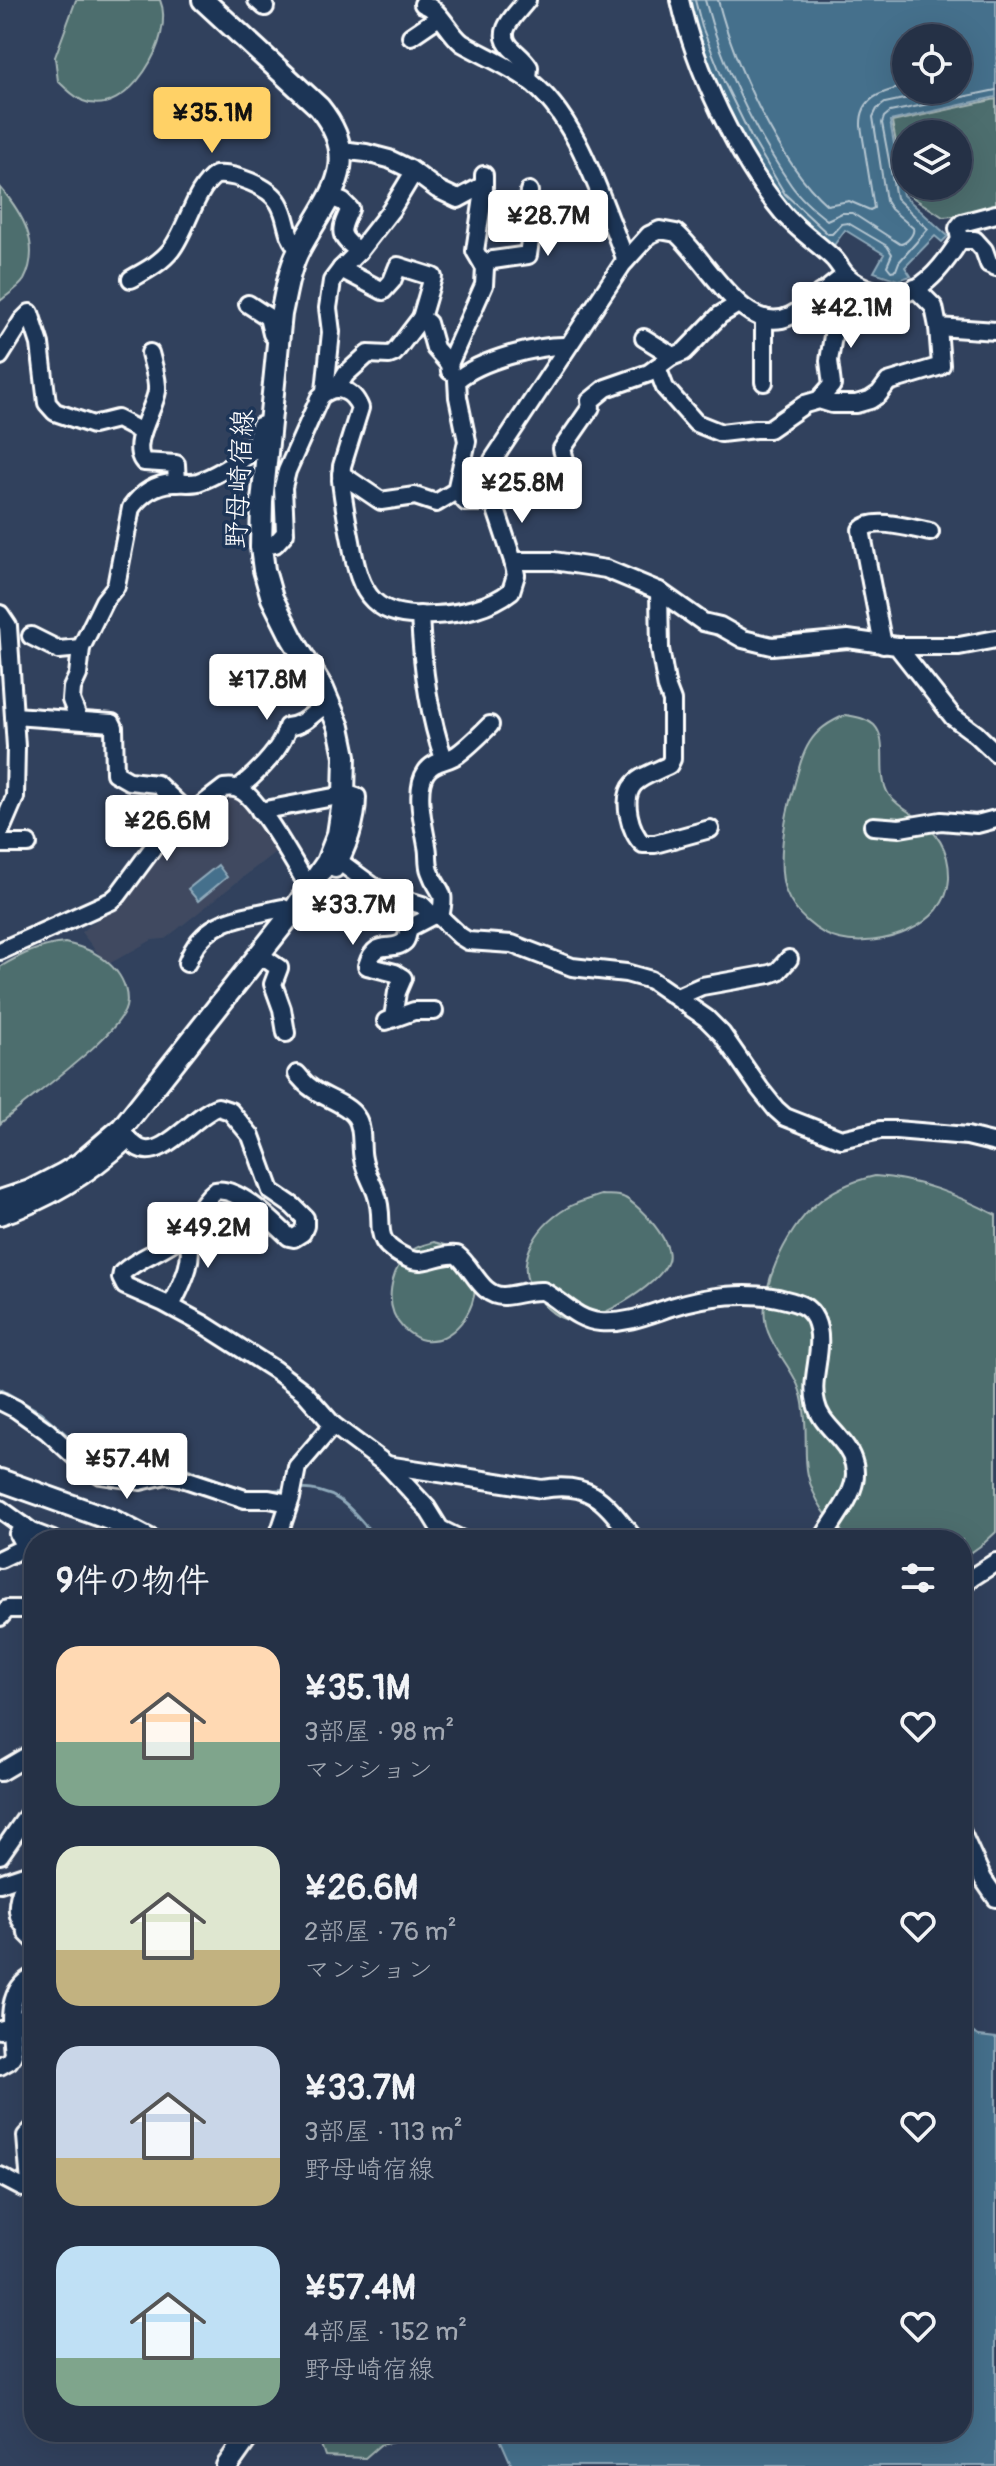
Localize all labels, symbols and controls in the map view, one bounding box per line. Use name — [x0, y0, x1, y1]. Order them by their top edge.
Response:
map controls — [892, 24, 972, 200]
button: locate — [892, 24, 972, 104]
pin: ¥35.1M — [147, 87, 277, 155]
text: ¥35.1M — [171, 97, 253, 129]
button: layers — [892, 120, 972, 200]
pin: ¥28.7M — [483, 190, 613, 258]
text: ¥28.7M — [506, 200, 590, 232]
pin: ¥42.1M — [786, 282, 916, 350]
text: ¥42.1M — [810, 292, 892, 324]
street label: 野母崎宿線 — [219, 408, 261, 550]
pin: ¥25.8M — [457, 457, 587, 525]
text: ¥25.8M — [480, 467, 564, 499]
pin: ¥17.8M — [202, 654, 332, 722]
text: ¥17.8M — [227, 664, 307, 696]
pin: ¥26.6M — [102, 795, 232, 863]
text: ¥26.6M — [123, 805, 211, 837]
pin: ¥33.7M — [288, 879, 418, 947]
text: ¥33.7M — [310, 889, 396, 921]
pin: ¥49.2M — [143, 1202, 273, 1270]
text: ¥49.2M — [165, 1212, 251, 1244]
pin: ¥57.4M — [62, 1433, 192, 1501]
text: ¥57.4M — [84, 1443, 170, 1475]
icon: filters — [896, 1556, 940, 1600]
text: 9件の物件 — [56, 1560, 210, 1603]
text: ¥35.1M — [304, 1667, 410, 1710]
icon: home — [120, 1678, 216, 1774]
icon: heart — [896, 1704, 940, 1748]
text: 3部屋 · 98 m² — [304, 1716, 454, 1748]
text: マンション — [304, 1754, 433, 1786]
text: ¥26.6M — [304, 1867, 418, 1910]
icon: home — [120, 1878, 216, 1974]
icon: heart — [896, 1904, 940, 1948]
text: 2部屋 · 76 m² — [304, 1916, 457, 1948]
text: マンション — [304, 1954, 433, 1986]
text: ¥33.7M — [304, 2067, 415, 2110]
icon: home — [120, 2078, 216, 2174]
icon: heart — [896, 2104, 940, 2148]
text: 3部屋 · 113 m² — [304, 2116, 463, 2148]
text: 野母崎宿線 — [304, 2154, 434, 2186]
text: ¥57.4M — [304, 2267, 416, 2310]
icon: home — [120, 2278, 216, 2374]
icon: heart — [896, 2304, 940, 2348]
text: 4部屋 · 152 m² — [304, 2316, 467, 2348]
text: 野母崎宿線 — [304, 2354, 434, 2386]

